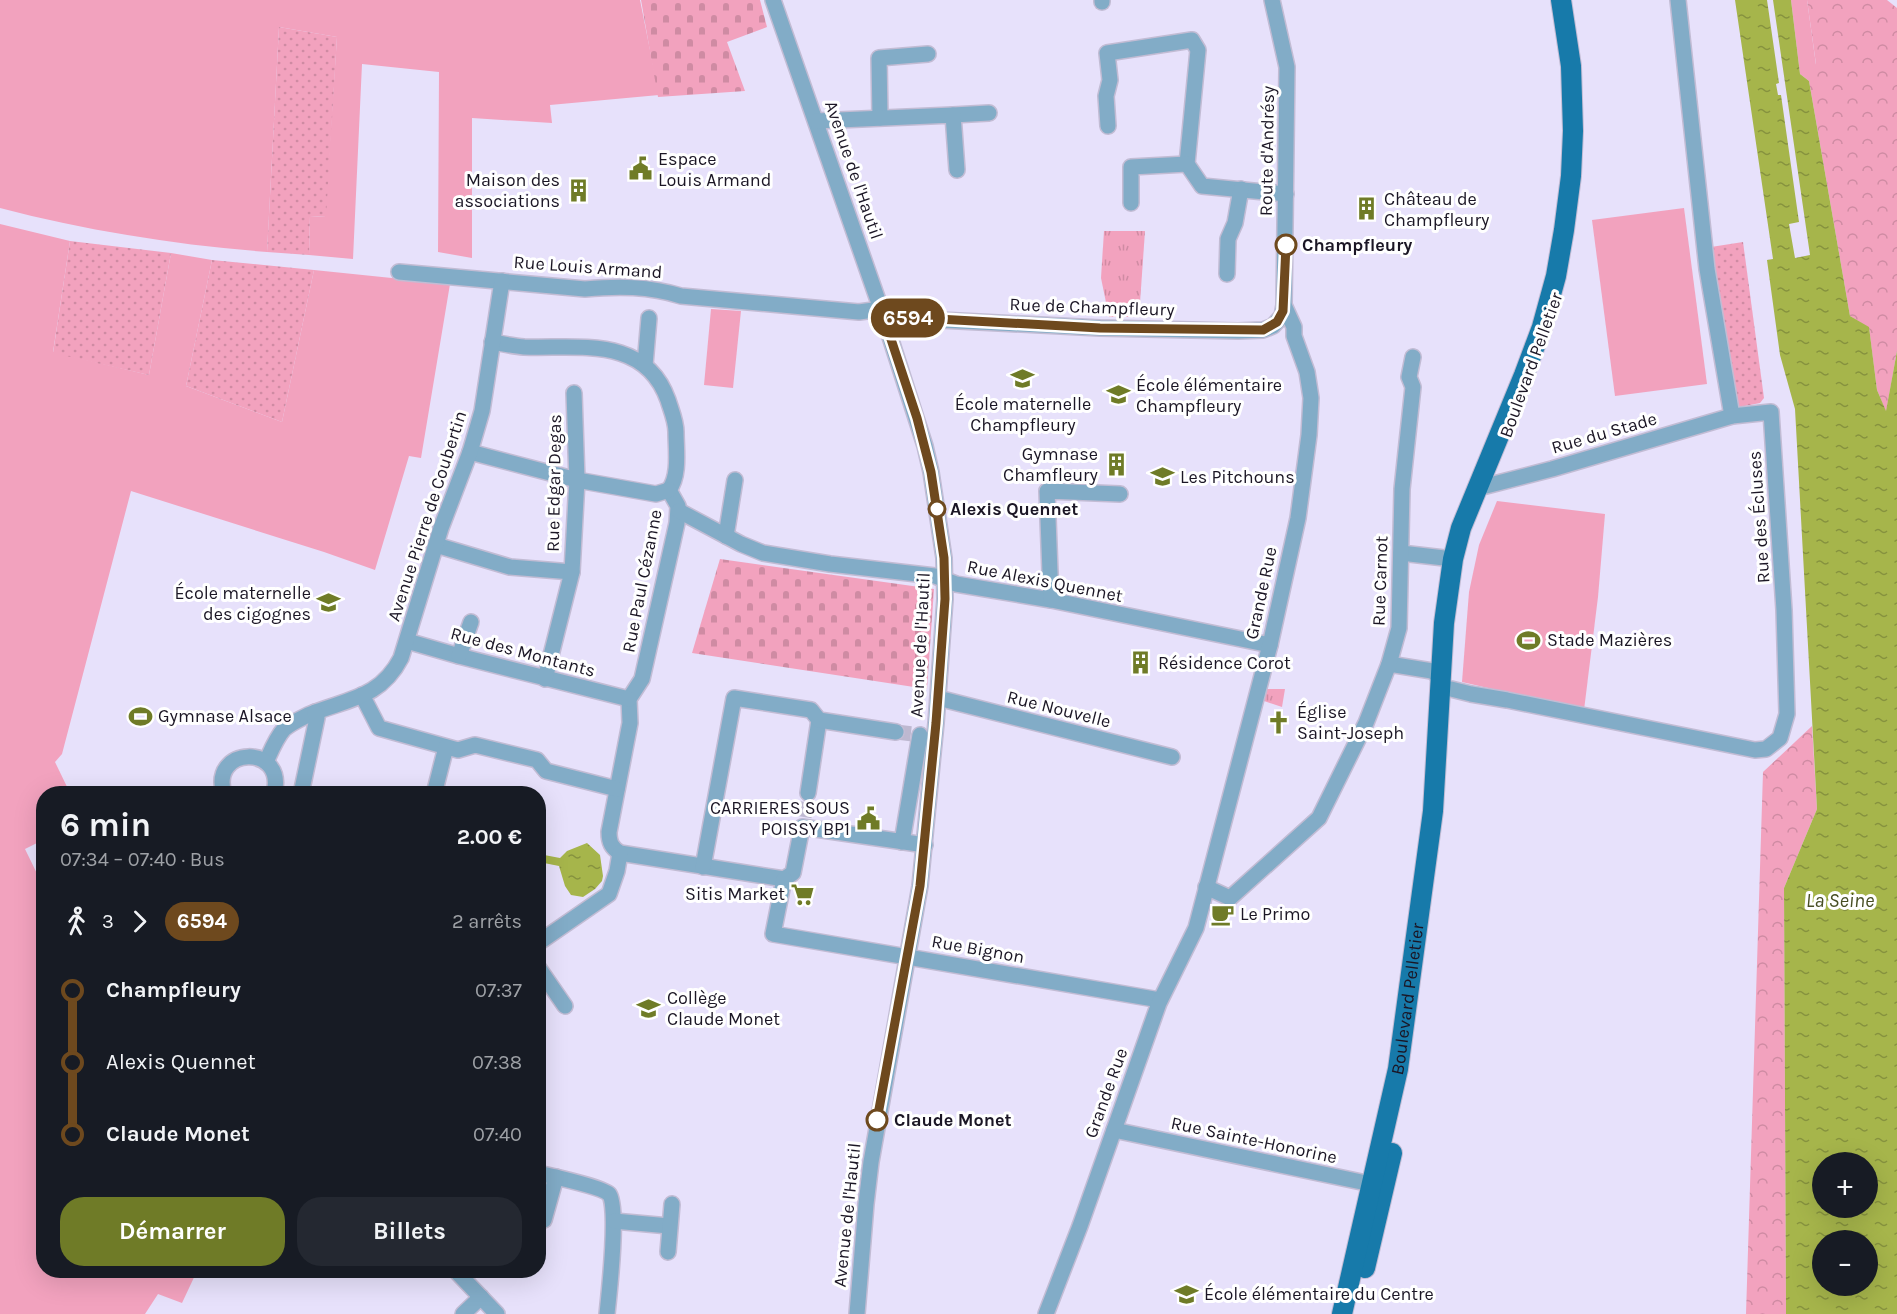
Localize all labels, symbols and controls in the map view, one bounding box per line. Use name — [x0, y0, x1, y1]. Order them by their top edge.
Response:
street label: Route d'Andrésy — [1255, 85, 1279, 216]
street label: Avenue de l'Hautil — [820, 98, 888, 242]
place label: Espace Louis Armand — [658, 148, 771, 191]
public building icon: Espace Louis Armand — [627, 156, 653, 182]
place label: Maison des associations — [454, 169, 560, 212]
building icon: Maison des associations — [565, 177, 591, 203]
place label: Château de Champfleury — [1384, 188, 1490, 231]
building icon: Château de Champfleury — [1353, 196, 1379, 222]
marker: Champfleury — [1275, 234, 1297, 256]
place label: Champfleury — [1302, 234, 1412, 256]
street label: Rue Louis Armand — [513, 251, 663, 283]
street label: Boulevard Pelletier — [1494, 289, 1568, 441]
street label: Rue de Champfleury — [1009, 293, 1175, 321]
line badge: 6594 — [866, 298, 950, 338]
text: 6594 — [883, 306, 933, 330]
school or university icon: École maternelle Champfleury — [1010, 365, 1036, 391]
place label: École élémentaire Champfleury — [1136, 373, 1282, 417]
school or university icon: École élémentaire Champfleury — [1105, 382, 1131, 408]
place label: École maternelle Champfleury — [955, 392, 1091, 436]
street label: Rue du Stade — [1549, 407, 1659, 459]
street label: Avenue Pierre de Coubertin — [383, 408, 471, 624]
street label: Rue Edgar Degas — [542, 414, 566, 552]
place label: Gymnase Chamfleury — [1003, 443, 1099, 486]
street label: Rue des Écluses — [1742, 450, 1775, 584]
building icon: Gymnase Chamfleury — [1103, 451, 1129, 477]
school or university icon: Les Pitchouns — [1149, 464, 1175, 490]
place label: Les Pitchouns — [1180, 466, 1295, 488]
place label: Alexis Quennet — [950, 498, 1078, 520]
marker: Alexis Quennet — [928, 500, 946, 518]
street label: Rue Paul Cézanne — [617, 508, 667, 654]
street label: Rue Carnot — [1367, 535, 1393, 627]
street label: Grande Rue — [1240, 545, 1282, 641]
street label: Rue Alexis Quennet — [965, 555, 1125, 607]
street label: Avenue de l'Hautil — [905, 572, 935, 718]
place label: École maternelle des cigognes — [175, 581, 311, 625]
school or university icon: École maternelle des cigognes — [316, 590, 342, 616]
street label: Rue des Montants — [448, 622, 598, 682]
sports icon: Stade Mazières — [1516, 627, 1542, 653]
place label: Stade Mazières — [1547, 629, 1672, 651]
building icon: Résidence Corot — [1127, 650, 1153, 676]
place label: Résidence Corot — [1158, 652, 1291, 674]
street label: Rue Nouvelle — [1005, 685, 1113, 733]
place label: Église Saint-Joseph — [1297, 700, 1404, 744]
sports icon: Gymnase Alsace — [127, 703, 153, 729]
place label: Gymnase Alsace — [158, 705, 292, 727]
church icon: Église Saint-Joseph — [1266, 709, 1292, 735]
place label: CARRIERES SOUS POISSY BP1 — [710, 797, 850, 840]
public building icon: CARRIERES SOUS POISSY BP1 — [855, 805, 881, 831]
text: 6 min — [60, 806, 151, 844]
text: 2.00 € — [457, 824, 522, 850]
text: 07:34 – 07:40 · Bus — [60, 848, 225, 871]
supermarket icon: Sitis Market — [790, 881, 816, 907]
place label: Sitis Market — [685, 883, 785, 905]
water label: La Seine — [1806, 889, 1874, 912]
cafe icon: Le Primo — [1209, 901, 1235, 927]
place label: Le Primo — [1240, 903, 1310, 925]
icon: walk — [60, 905, 93, 938]
icon: forward — [123, 905, 156, 938]
text: 6594 — [177, 909, 227, 933]
text: 3 — [102, 910, 114, 933]
text: 2 arrêts — [452, 910, 522, 933]
street label: Boulevard Pelletier — [1386, 921, 1429, 1077]
street label: Rue Bignon — [930, 930, 1026, 968]
text: Champfleury — [106, 977, 241, 1003]
text: 07:37 — [475, 979, 522, 1002]
place label: Collège Claude Monet — [667, 987, 780, 1030]
school or university icon: Collège Claude Monet — [636, 995, 662, 1021]
street label: Grande Rue — [1080, 1045, 1132, 1141]
text: Alexis Quennet — [106, 1049, 256, 1075]
text: 07:38 — [472, 1051, 522, 1074]
marker: Claude Monet — [866, 1109, 888, 1131]
place label: Claude Monet — [894, 1109, 1012, 1131]
street label: Rue Sainte-Honorine — [1169, 1112, 1339, 1168]
text: Claude Monet — [106, 1121, 250, 1147]
text: 07:40 — [473, 1123, 522, 1146]
street label: Avenue de l'Hautil — [828, 1142, 866, 1288]
map controls — [1812, 1152, 1878, 1296]
button: + — [1812, 1152, 1878, 1218]
button: Démarrer — [60, 1197, 285, 1266]
button: Billets — [297, 1197, 522, 1266]
button: − — [1812, 1230, 1878, 1296]
school or university icon: École élémentaire du Centre — [1173, 1281, 1199, 1307]
place label: École élémentaire du Centre — [1204, 1282, 1434, 1305]

